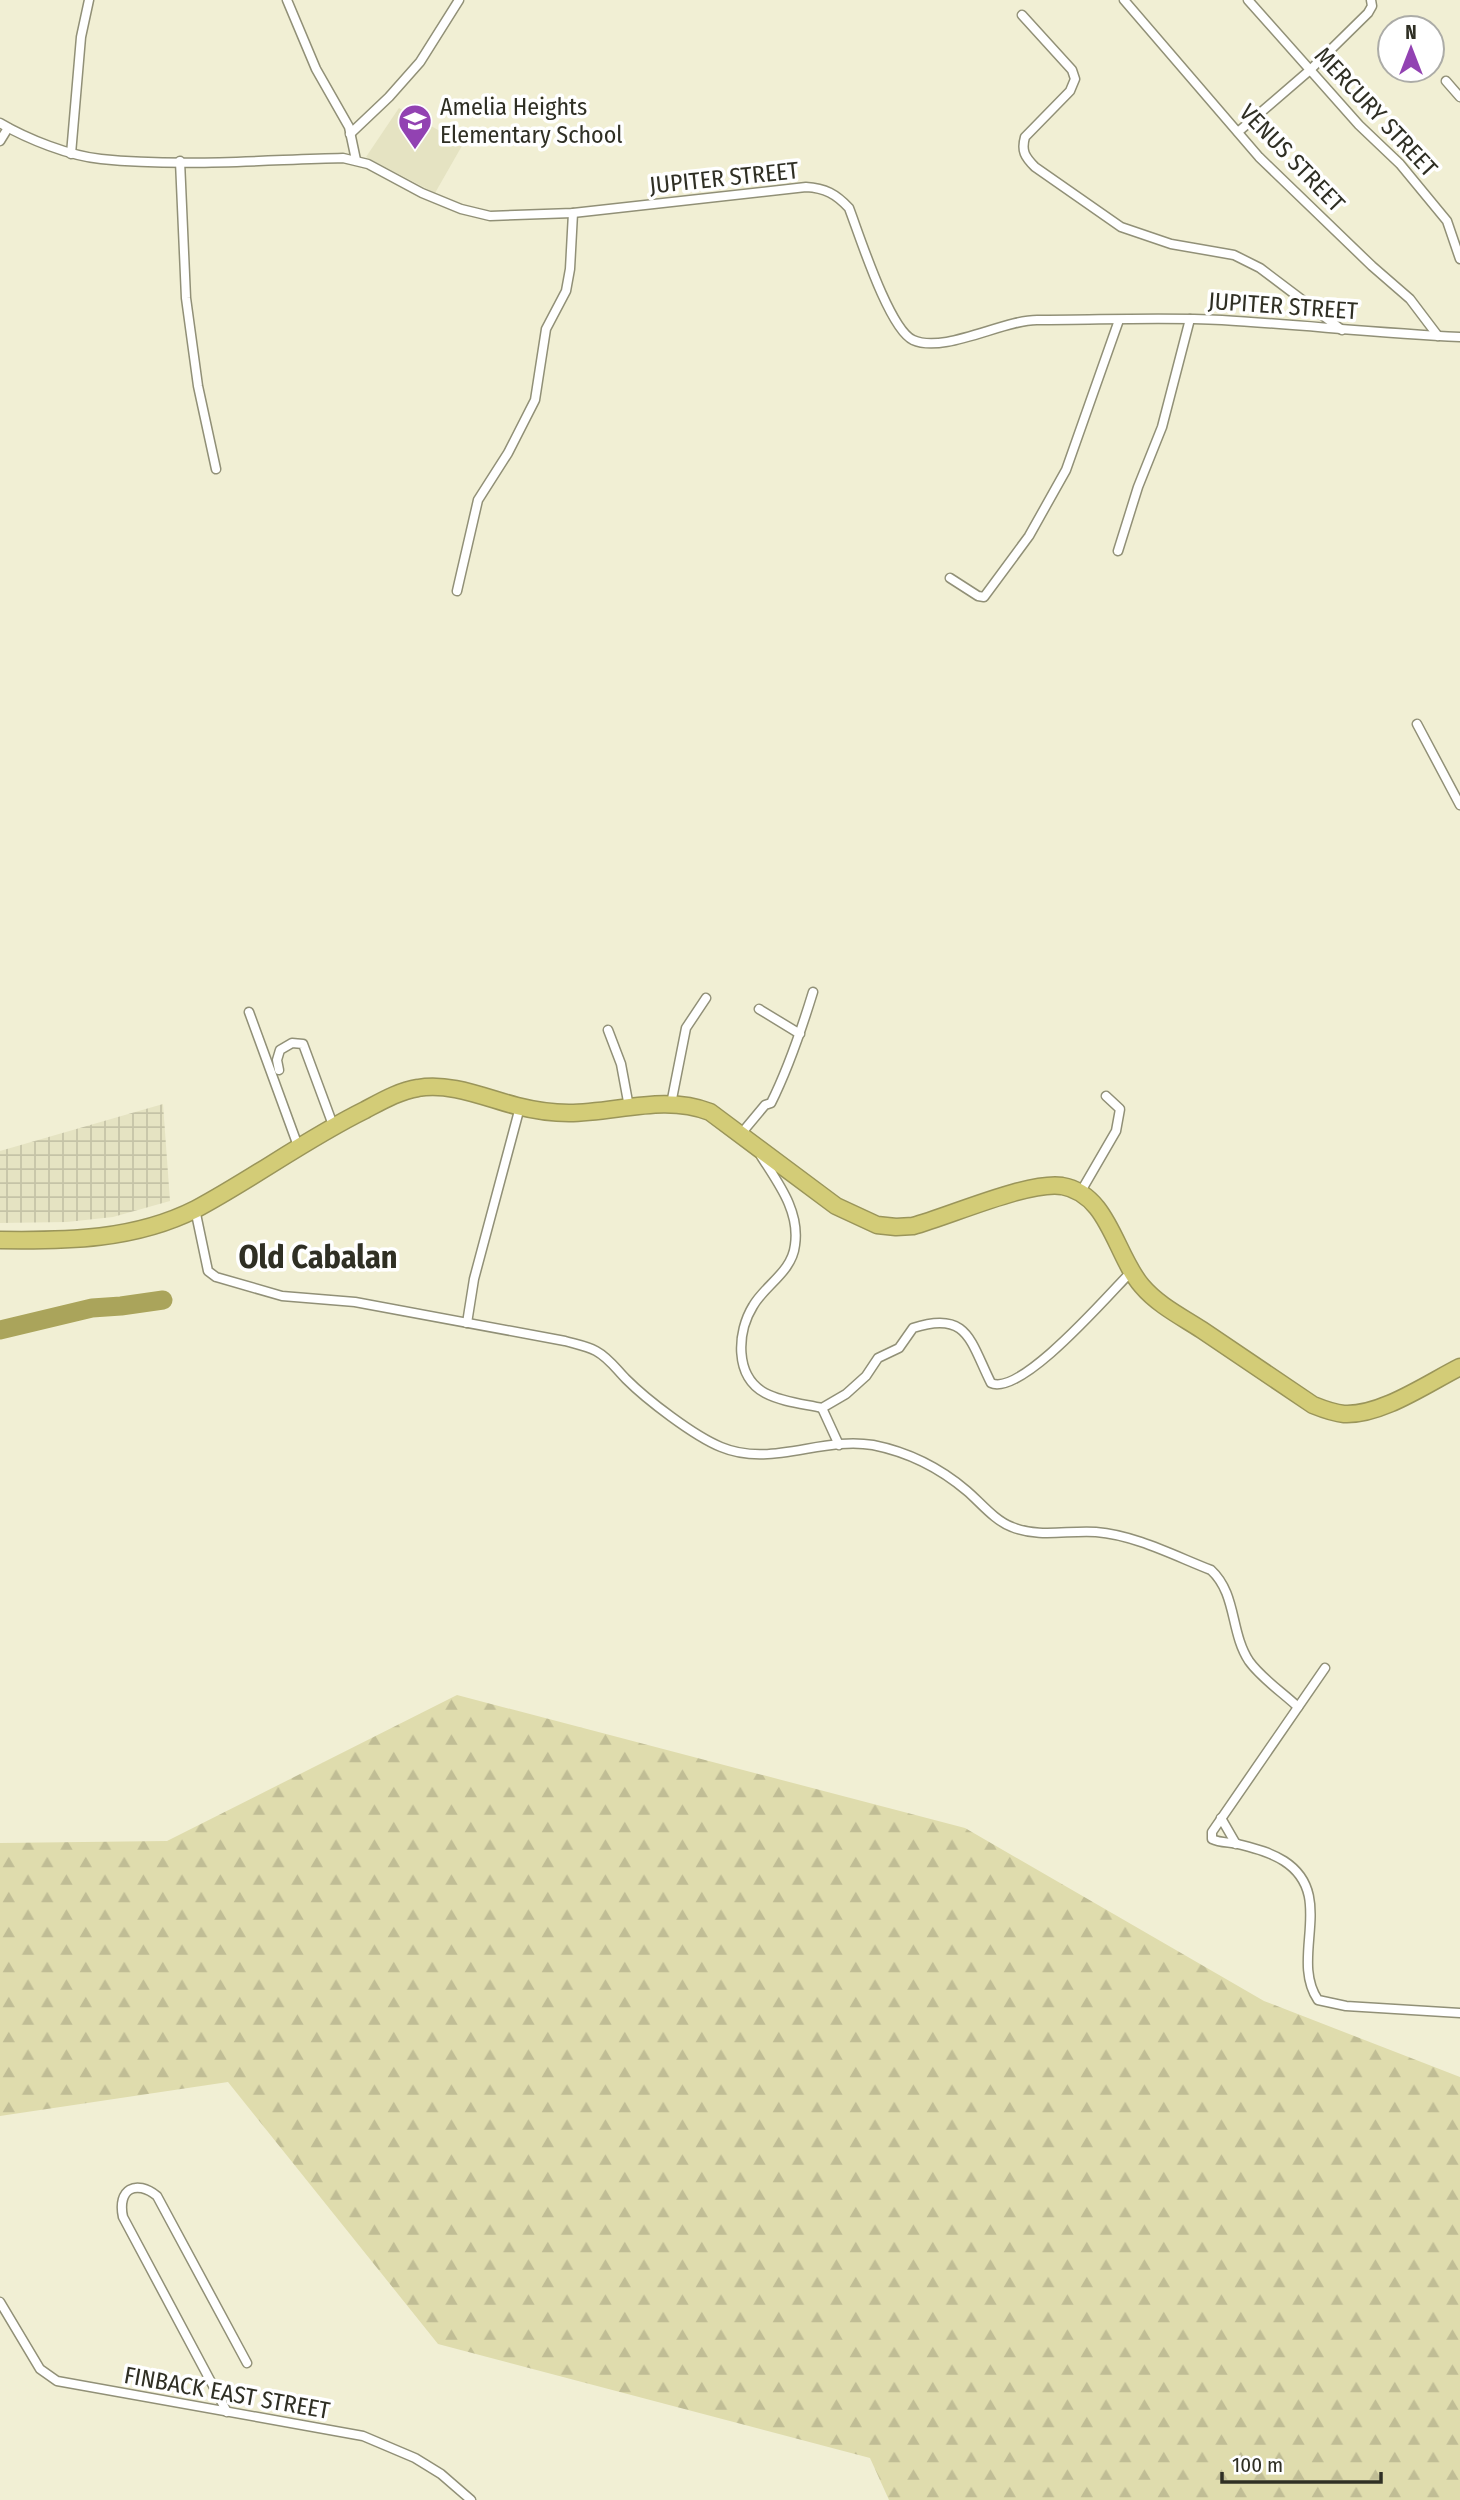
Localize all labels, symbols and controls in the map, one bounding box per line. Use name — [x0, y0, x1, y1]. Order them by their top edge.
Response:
north arrow — [1376, 14, 1446, 84]
text: N — [1405, 21, 1417, 44]
street label: MERCURY STREET — [1309, 42, 1443, 182]
place label: Amelia Heights Elementary School — [440, 93, 623, 149]
street label: VENUS STREET — [1234, 98, 1350, 218]
school or university icon: Amelia Heights Elementary School — [396, 102, 434, 151]
street label: JUPITER STREET — [648, 156, 800, 200]
street label: JUPITER STREET — [1207, 287, 1359, 325]
district label: Old Cabalan — [238, 1238, 398, 1276]
street label: FINBACK EAST STREET — [122, 2361, 332, 2425]
scale bar — [1222, 2440, 1381, 2484]
text: 100 m — [1232, 2452, 1283, 2478]

